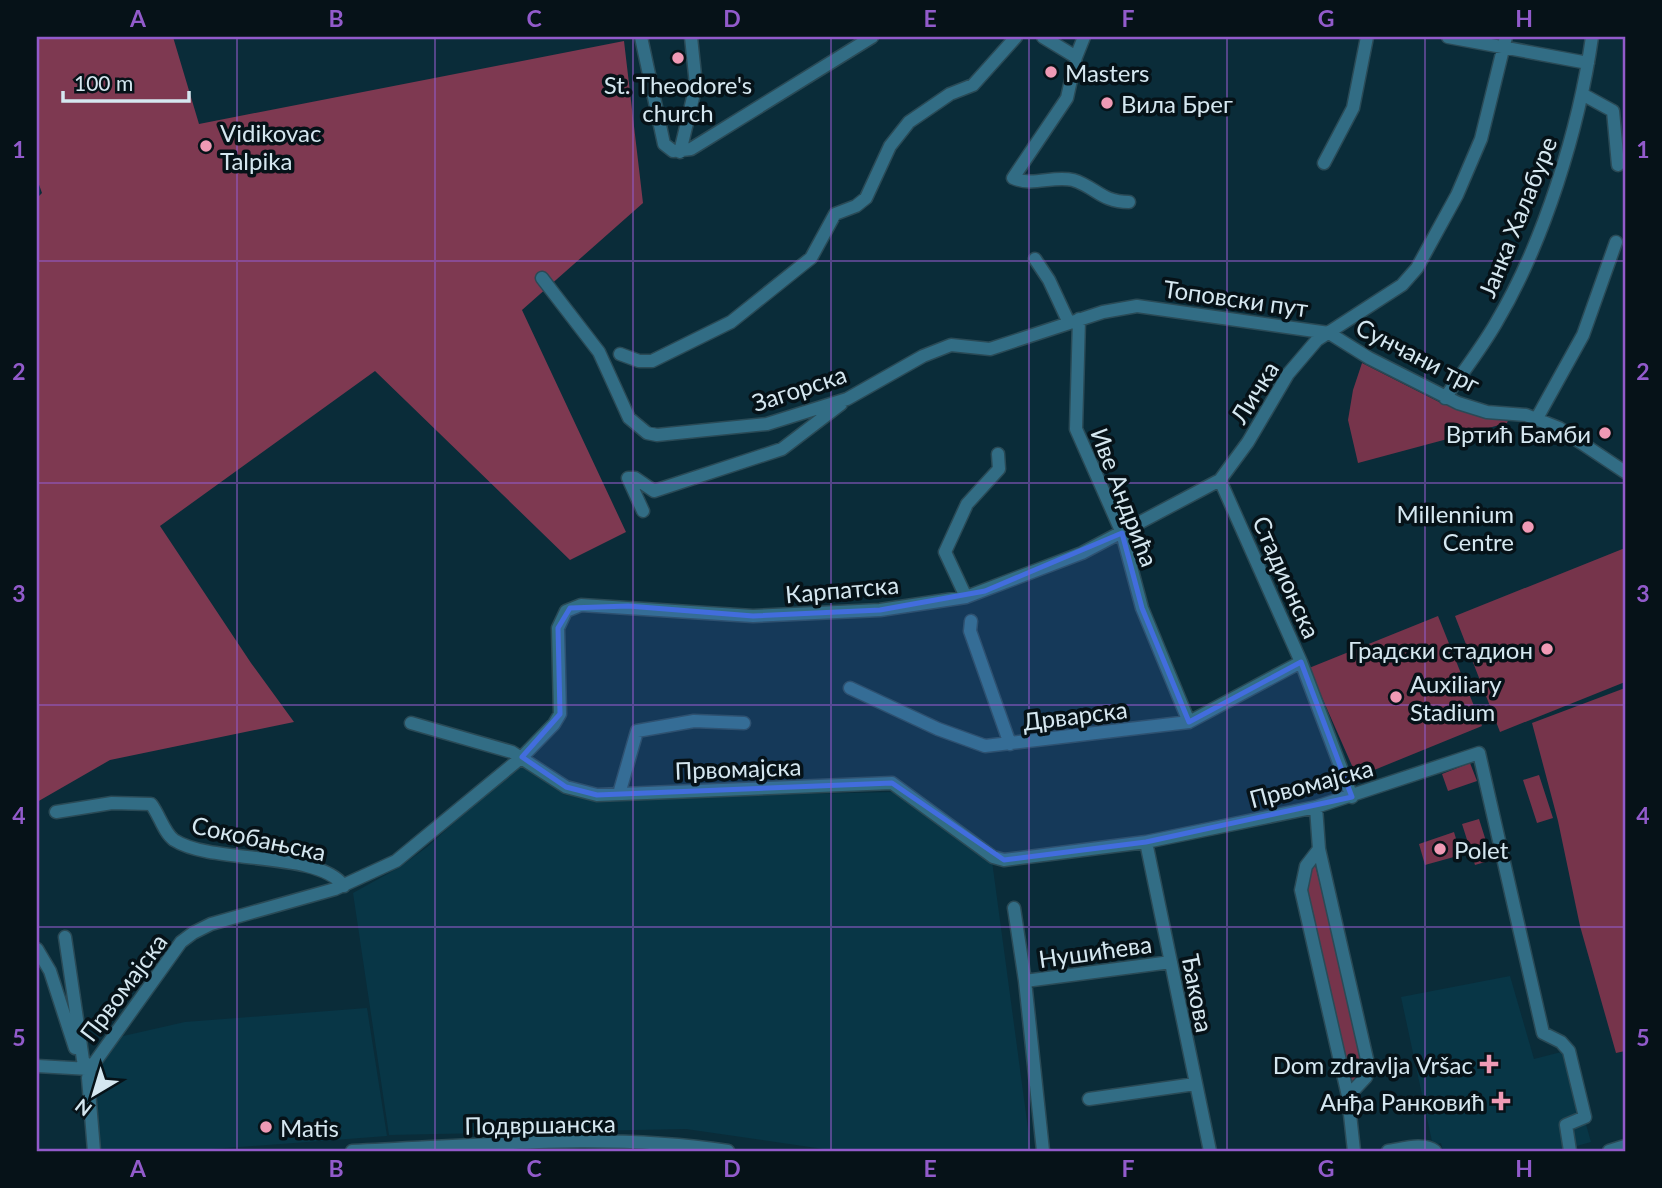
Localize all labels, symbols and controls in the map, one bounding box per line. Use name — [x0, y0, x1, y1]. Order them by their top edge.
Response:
text: A — [129, 4, 147, 32]
text: B — [328, 4, 344, 32]
text: C — [526, 4, 542, 32]
text: D — [723, 4, 741, 32]
text: E — [923, 4, 937, 32]
text: F — [1121, 4, 1135, 32]
text: G — [1318, 4, 1334, 32]
text: H — [1515, 4, 1533, 32]
marker: St. Theodore's church — [670, 50, 686, 66]
place label: Masters — [1065, 58, 1150, 87]
scale bar — [63, 60, 189, 104]
marker: Masters — [1043, 64, 1059, 80]
text: 100 m — [74, 70, 133, 95]
place label: St. Theodore's church — [604, 70, 752, 127]
place label: Вила Брег — [1121, 89, 1233, 118]
marker: Вила Брег — [1099, 95, 1115, 111]
place label: Vidikovac Talpika — [220, 118, 322, 175]
street label: Јанка Халабуре — [1472, 132, 1562, 302]
text: 1 — [12, 135, 26, 163]
text: 1 — [1636, 135, 1650, 163]
marker: Vidikovac Talpika — [198, 138, 214, 154]
street label: Топовски пут — [1162, 273, 1310, 323]
street label: Сунчани трг — [1351, 311, 1485, 399]
street label: Личка — [1223, 356, 1284, 429]
text: 2 — [12, 357, 26, 385]
text: 2 — [1636, 357, 1650, 385]
street label: Загорска — [748, 359, 850, 417]
place label: Вртић Бамби — [1446, 419, 1591, 448]
street label: Иве Андрића — [1085, 424, 1165, 570]
marker: Вртић Бамби — [1597, 425, 1613, 441]
place label: Millennium Centre — [1396, 499, 1514, 556]
street label: Стадионска — [1247, 511, 1327, 643]
marker: Millennium Centre — [1520, 519, 1536, 535]
street label: Карпатска — [784, 570, 900, 608]
text: 3 — [12, 579, 26, 607]
text: 3 — [1636, 579, 1650, 607]
place label: Градски стадион — [1348, 635, 1533, 664]
marker: Градски стадион — [1539, 641, 1555, 657]
place label: Auxiliary Stadium — [1410, 669, 1502, 726]
marker: Auxiliary Stadium — [1388, 689, 1404, 705]
street label: Дрварска — [1021, 694, 1129, 736]
street label: Првомајска — [674, 751, 802, 785]
street label: Првомајска — [1246, 753, 1376, 813]
text: 4 — [12, 801, 26, 829]
text: 4 — [1636, 801, 1650, 829]
street label: Сокобањска — [189, 810, 329, 866]
place label: Polet — [1454, 835, 1509, 864]
marker: Polet — [1432, 841, 1448, 857]
street label: Првомајска — [73, 928, 173, 1046]
street label: Нушићева — [1037, 929, 1153, 973]
street label: Ђакова — [1176, 951, 1220, 1035]
text: 5 — [12, 1023, 26, 1051]
text: 5 — [1636, 1023, 1650, 1051]
place label: Dom zdravlja Vršac — [1273, 1050, 1473, 1079]
marker: Dom zdravlja Vršac — [1479, 1054, 1499, 1074]
north arrow — [60, 1058, 130, 1128]
place label: Анђа Ранковић — [1320, 1087, 1485, 1116]
marker: Анђа Ранковић — [1491, 1091, 1511, 1111]
text: N — [70, 1094, 96, 1121]
street label: Подвршанска — [464, 1108, 616, 1140]
place label: Matis — [280, 1113, 339, 1142]
marker: Matis — [258, 1119, 274, 1135]
text: A — [129, 1154, 147, 1182]
text: B — [328, 1154, 344, 1182]
text: C — [526, 1154, 542, 1182]
text: D — [723, 1154, 741, 1182]
text: E — [923, 1154, 937, 1182]
text: F — [1121, 1154, 1135, 1182]
text: G — [1318, 1154, 1334, 1182]
text: H — [1515, 1154, 1533, 1182]

